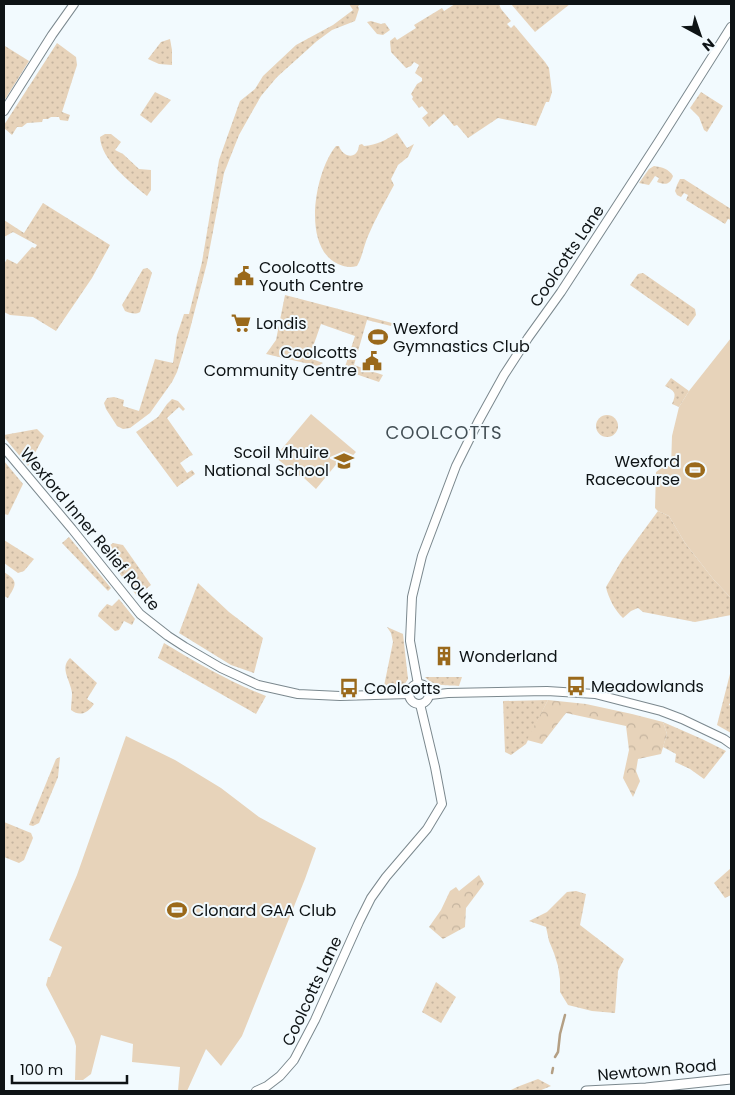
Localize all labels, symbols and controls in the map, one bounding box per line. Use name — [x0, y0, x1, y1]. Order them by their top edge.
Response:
north arrow — [675, 10, 725, 60]
text: N — [698, 34, 719, 56]
street label: Coolcotts Lane — [524, 200, 610, 312]
place label: Coolcotts Youth Centre — [259, 256, 363, 297]
public building icon: Coolcotts Youth Centre — [233, 265, 255, 287]
supermarket icon: Londis — [230, 312, 252, 334]
place label: Londis — [256, 312, 307, 335]
place label: Wexford Gymnastics Club — [393, 317, 530, 358]
sports icon: Wexford Gymnastics Club — [367, 326, 389, 348]
place label: Coolcotts Community Centre — [204, 341, 357, 382]
public building icon: Coolcotts Community Centre — [361, 350, 383, 372]
district label: COOLCOTTS — [385, 420, 503, 445]
place label: Scoil Mhuire National School — [204, 441, 329, 482]
street label: Wexford Inner Relief Route — [15, 442, 165, 616]
school or university icon: Scoil Mhuire National School — [333, 450, 355, 472]
place label: Wexford Racecourse — [585, 450, 680, 491]
sports icon: Wexford Racecourse — [684, 459, 706, 481]
building icon: Wonderland — [433, 645, 455, 667]
place label: Wonderland — [459, 645, 558, 668]
bus stop icon: Meadowlands — [565, 675, 587, 697]
place label: Meadowlands — [591, 675, 704, 698]
bus stop icon: Coolcotts — [338, 677, 360, 699]
place label: Coolcotts — [364, 677, 441, 700]
sports icon: Clonard GAA Club — [166, 899, 188, 921]
place label: Clonard GAA Club — [192, 899, 336, 922]
street label: Coolcotts Lane — [276, 932, 348, 1050]
scale bar — [12, 1052, 128, 1084]
street label: Newtown Road — [596, 1053, 718, 1087]
text: 100 m — [20, 1059, 63, 1080]

